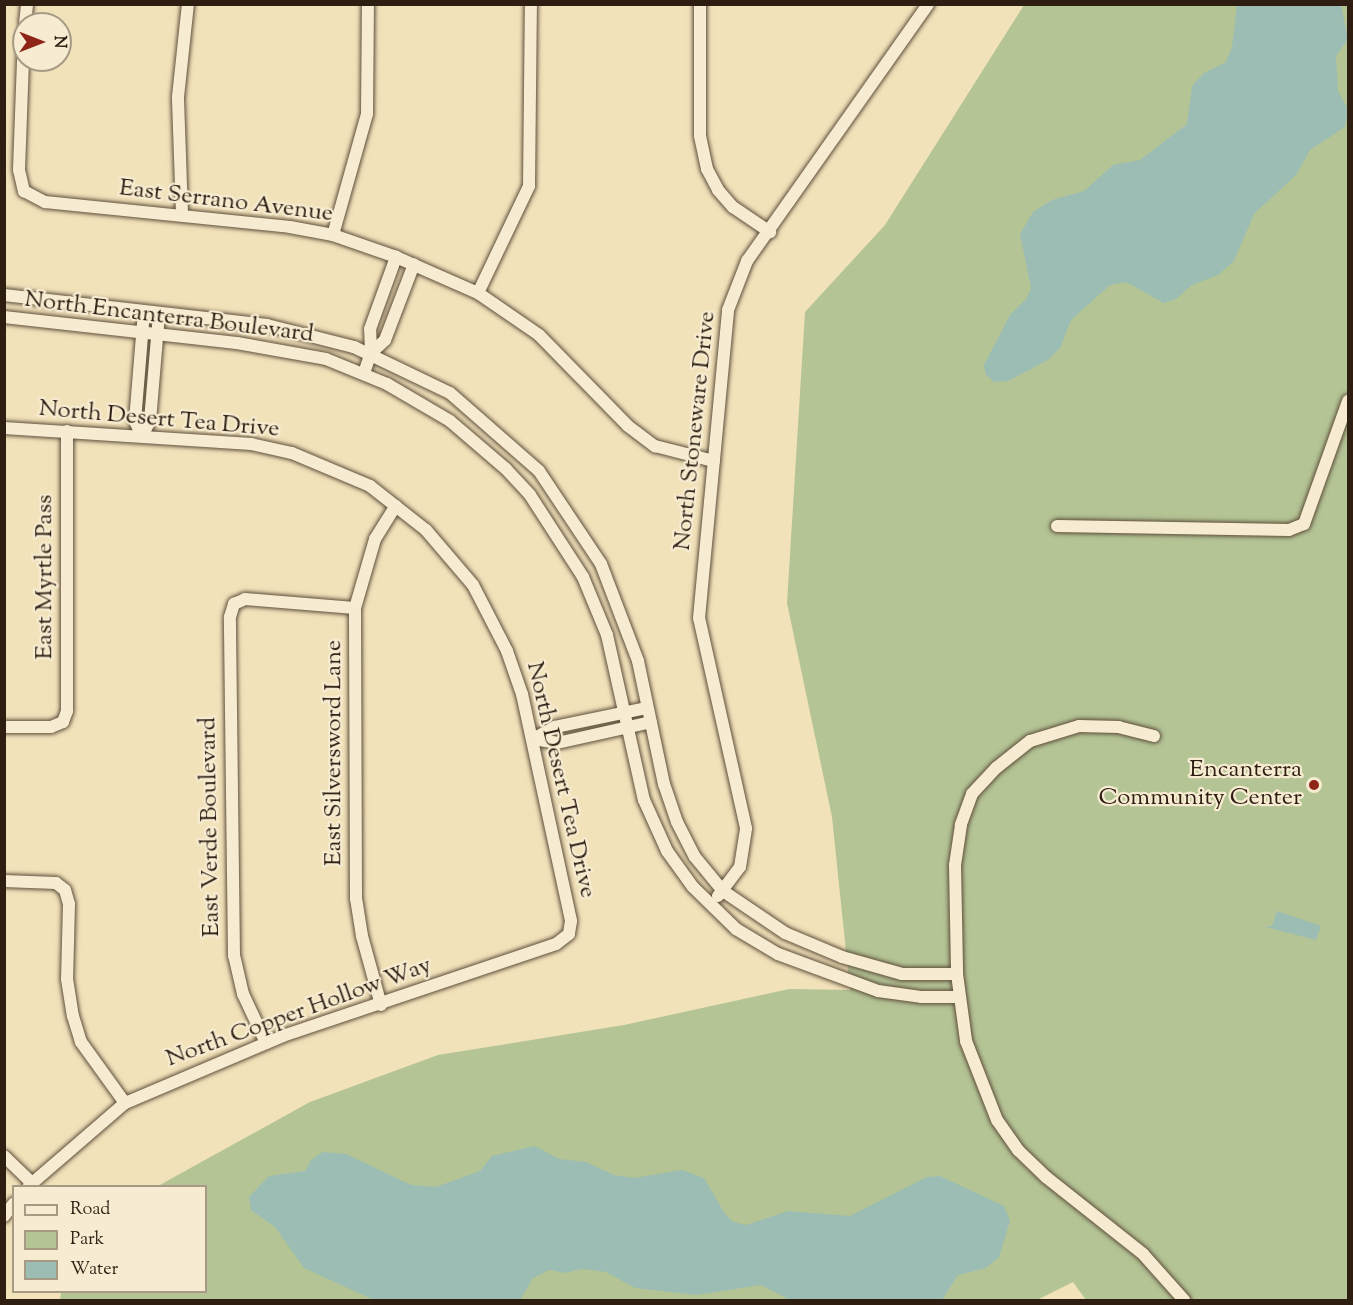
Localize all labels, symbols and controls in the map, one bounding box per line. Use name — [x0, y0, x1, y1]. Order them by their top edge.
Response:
north arrow — [12, 12, 72, 72]
text: N — [47, 36, 70, 48]
street label: East Serrano Avenue — [117, 175, 335, 229]
street label: North Encanterra Boulevard — [23, 286, 315, 350]
street label: North Stoneware Drive — [669, 310, 723, 552]
street label: North Desert Tea Drive — [38, 395, 280, 445]
street label: East Myrtle Pass — [32, 494, 60, 660]
street label: East Silversword Lane — [321, 640, 349, 866]
street label: North Desert Tea Drive — [519, 659, 601, 901]
street label: East Verde Boulevard — [195, 717, 227, 937]
place label: Encanterra Community Center — [1099, 757, 1302, 813]
marker: Encanterra Community Center — [1307, 778, 1321, 792]
street label: North Copper Hollow Way — [162, 952, 436, 1074]
legend — [12, 1185, 207, 1293]
text: Road — [70, 1197, 110, 1223]
text: Park — [70, 1227, 104, 1253]
text: Water — [70, 1257, 118, 1283]

